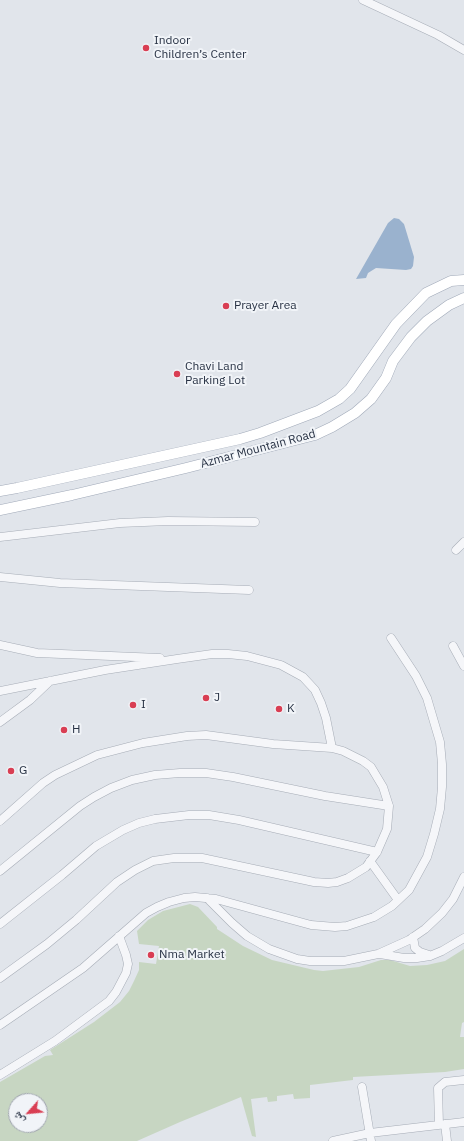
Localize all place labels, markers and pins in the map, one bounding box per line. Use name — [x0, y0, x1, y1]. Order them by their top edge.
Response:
place label: Indoor Children’s Center — [154, 34, 246, 62]
marker: Indoor Children’s Center — [141, 43, 151, 53]
place label: Prayer Area — [234, 299, 297, 313]
marker: Prayer Area — [221, 301, 231, 311]
place label: Chavi Land Parking Lot — [185, 360, 245, 388]
marker: Chavi Land Parking Lot — [172, 369, 182, 379]
place label: J — [214, 691, 220, 705]
marker: J — [201, 693, 211, 703]
place label: I — [141, 698, 146, 712]
marker: I — [128, 700, 138, 710]
place label: K — [287, 702, 295, 716]
marker: K — [274, 704, 284, 714]
place label: H — [72, 723, 80, 737]
marker: H — [59, 725, 69, 735]
place label: G — [19, 764, 27, 778]
marker: G — [6, 766, 16, 776]
place label: Nma Market — [159, 948, 225, 962]
marker: Nma Market — [146, 950, 156, 960]

